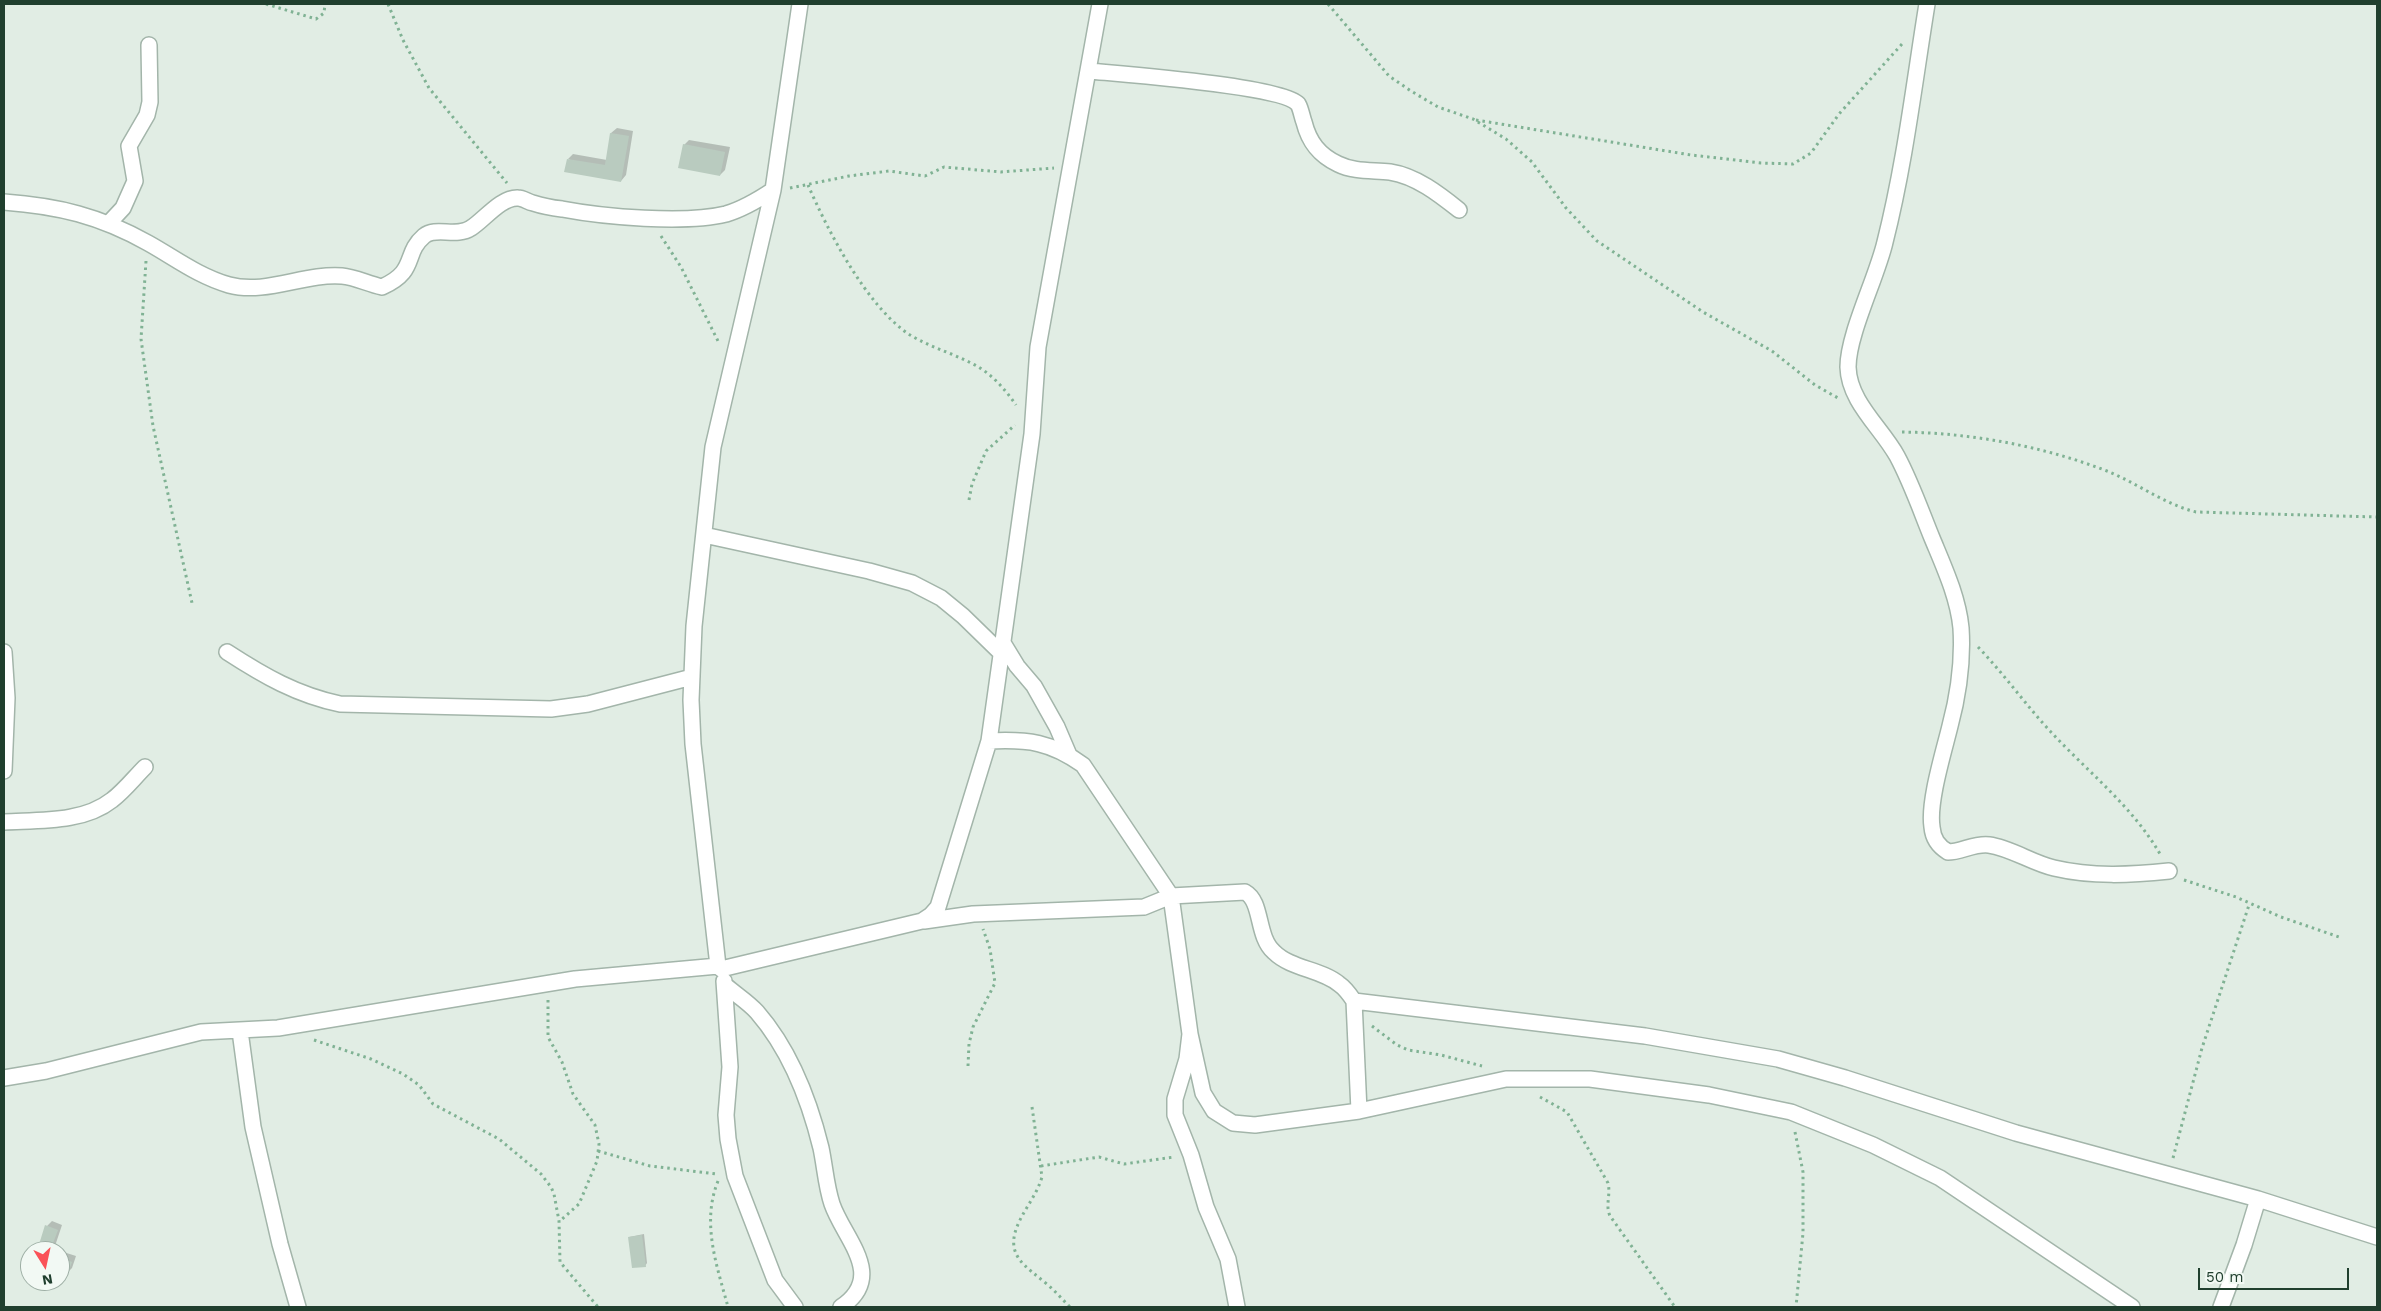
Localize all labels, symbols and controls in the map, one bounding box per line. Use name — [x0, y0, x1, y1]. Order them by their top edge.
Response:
north arrow — [20, 1241, 70, 1291]
scale bar — [2201, 1258, 2352, 1290]
text: 50 m — [2206, 1268, 2243, 1286]
text: N — [41, 1271, 54, 1289]

